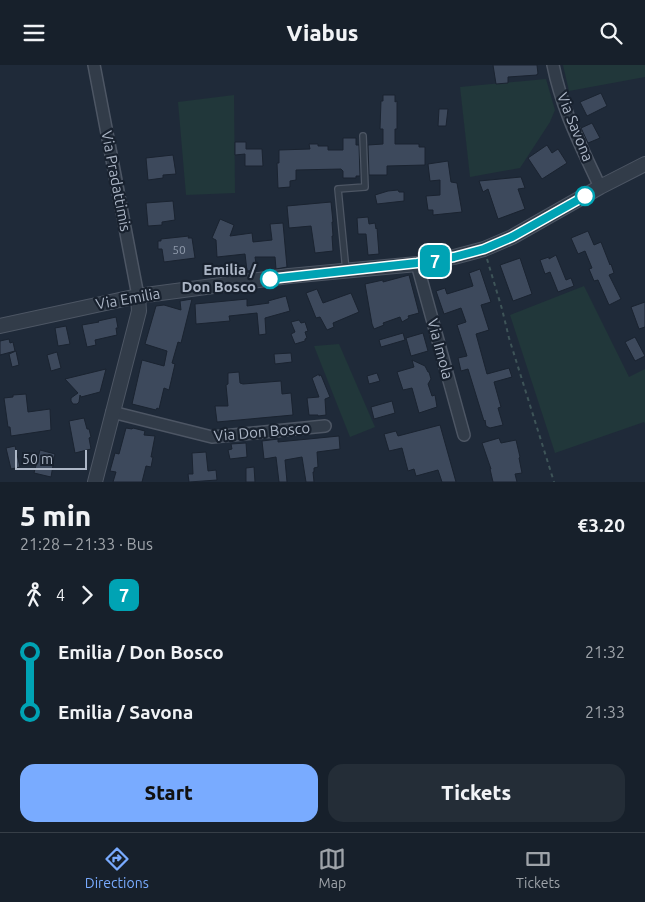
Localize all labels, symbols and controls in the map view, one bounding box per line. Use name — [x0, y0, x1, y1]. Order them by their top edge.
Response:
icon: menu — [20, 19, 48, 47]
icon: search — [597, 19, 625, 47]
text: Viabus — [286, 20, 359, 45]
street label: Via Savona — [554, 90, 597, 164]
street label: Via Pradattimis — [98, 129, 135, 233]
unlabelled marker — [575, 186, 595, 206]
house number: 50 — [172, 243, 186, 256]
line badge: 7 — [419, 245, 451, 277]
text: 7 — [430, 251, 440, 271]
place label: Emilia / Don Bosco — [182, 261, 257, 295]
marker: Emilia / Don Bosco — [260, 269, 280, 289]
street label: Via Emilia — [94, 284, 161, 313]
street label: Via Imola — [424, 317, 457, 381]
street label: Via Don Bosco — [213, 419, 311, 444]
scale bar — [15, 447, 88, 470]
text: 50 m — [22, 451, 53, 467]
text: 5 min — [20, 500, 91, 531]
text: €3.20 — [577, 514, 625, 536]
text: 21:28 – 21:33 · Bus — [20, 535, 153, 553]
icon: walk — [20, 581, 48, 609]
icon: forward — [73, 581, 101, 609]
text: 7 — [119, 585, 129, 605]
text: 4 — [56, 586, 65, 604]
text: Emilia / Don Bosco — [58, 641, 224, 663]
text: 21:32 — [585, 643, 625, 661]
text: Emilia / Savona — [58, 701, 193, 723]
text: 21:33 — [585, 703, 625, 721]
button: Start — [20, 764, 318, 822]
button: Tickets — [328, 764, 625, 822]
tab: Directions — [85, 845, 149, 891]
tab: Map — [318, 845, 346, 891]
tab: Tickets — [516, 845, 560, 891]

